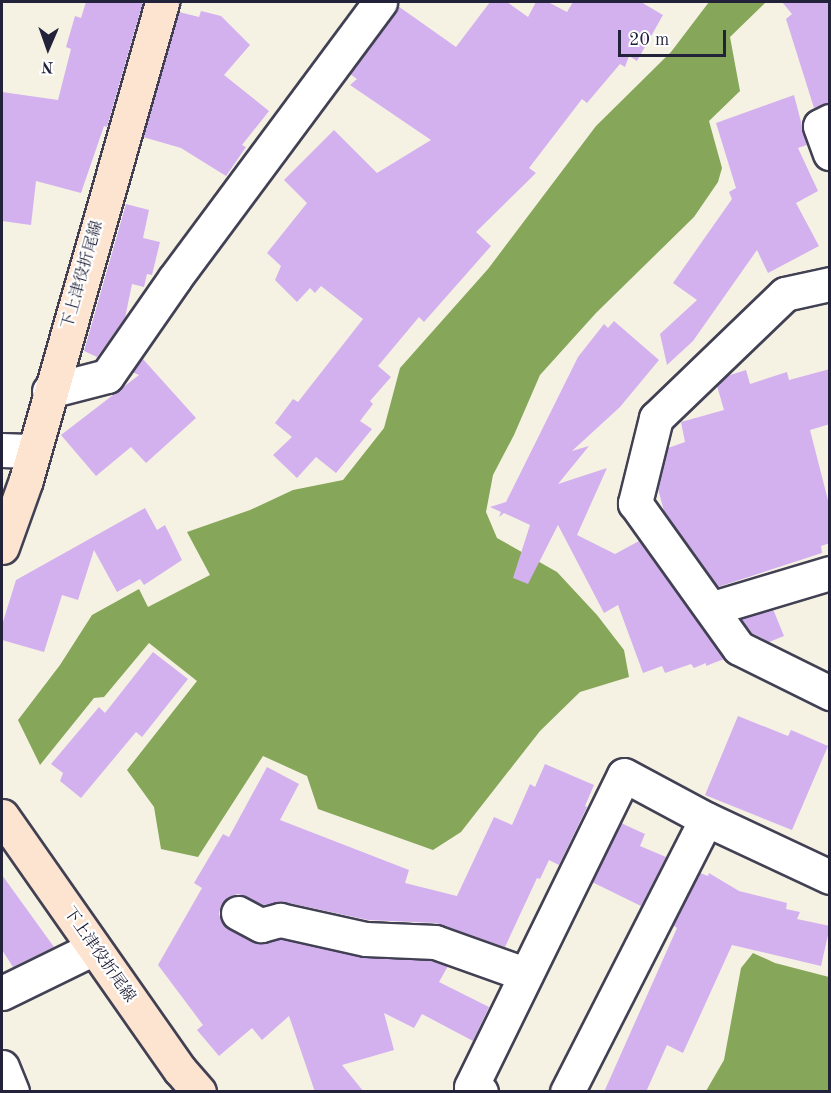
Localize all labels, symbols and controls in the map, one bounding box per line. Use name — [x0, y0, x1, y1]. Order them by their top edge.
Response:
north arrow — [18, 18, 78, 78]
scale bar — [621, 18, 729, 56]
text: 20 m — [629, 31, 669, 49]
text: N — [41, 58, 54, 74]
street label: 下上津役折尾線 — [58, 219, 108, 331]
street label: 下上津役折尾線 — [59, 904, 139, 1006]

